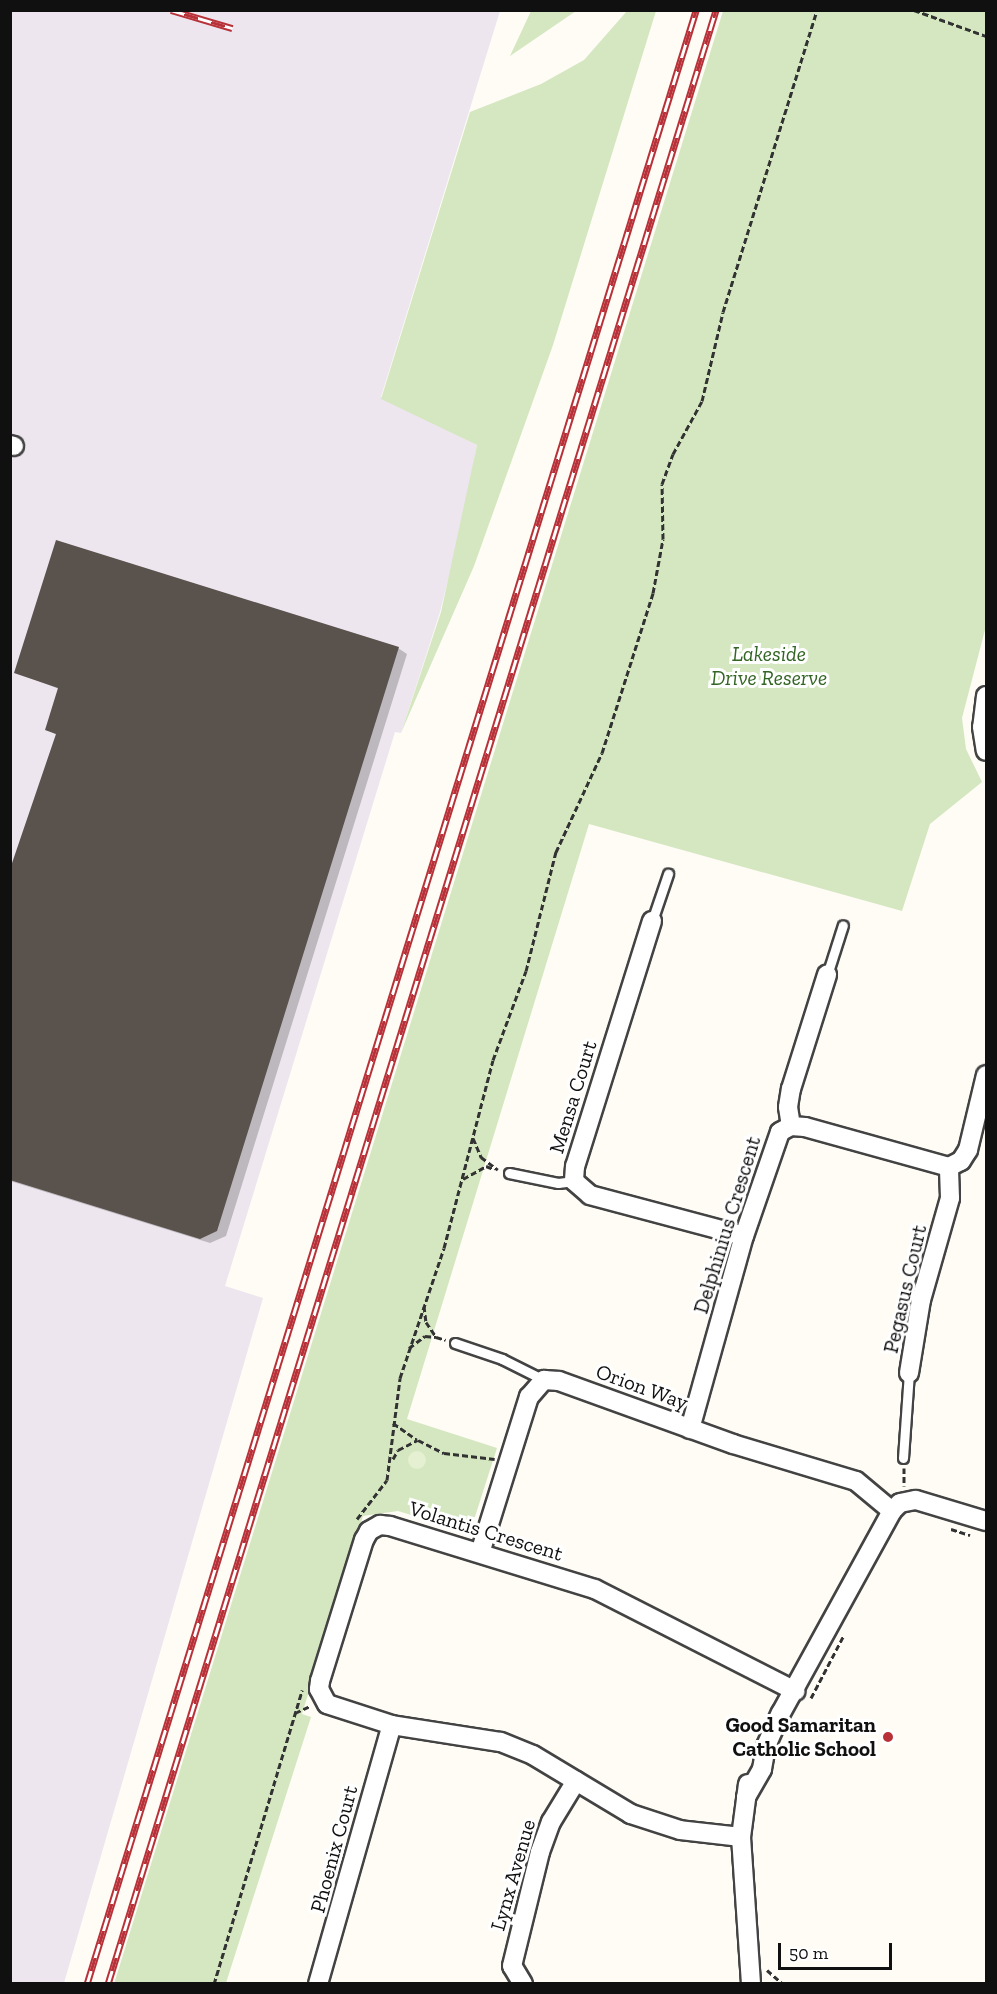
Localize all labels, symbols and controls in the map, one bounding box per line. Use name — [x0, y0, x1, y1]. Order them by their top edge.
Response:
park label: Lakeside Drive Reserve — [711, 641, 827, 691]
street label: Mensa Court — [544, 1037, 602, 1157]
street label: Delphinius Crescent — [688, 1133, 766, 1317]
street label: Pegasus Court — [878, 1222, 932, 1356]
street label: Orion Way — [592, 1359, 692, 1415]
street label: Volantis Crescent — [406, 1496, 566, 1566]
place label: Good Samaritan Catholic School — [725, 1712, 876, 1762]
marker: Good Samaritan Catholic School — [881, 1730, 895, 1744]
street label: Phoenix Court — [305, 1783, 363, 1915]
street label: Lynx Avenue — [485, 1816, 541, 1934]
scale bar — [781, 1931, 895, 1969]
text: 50 m — [789, 1942, 828, 1964]

